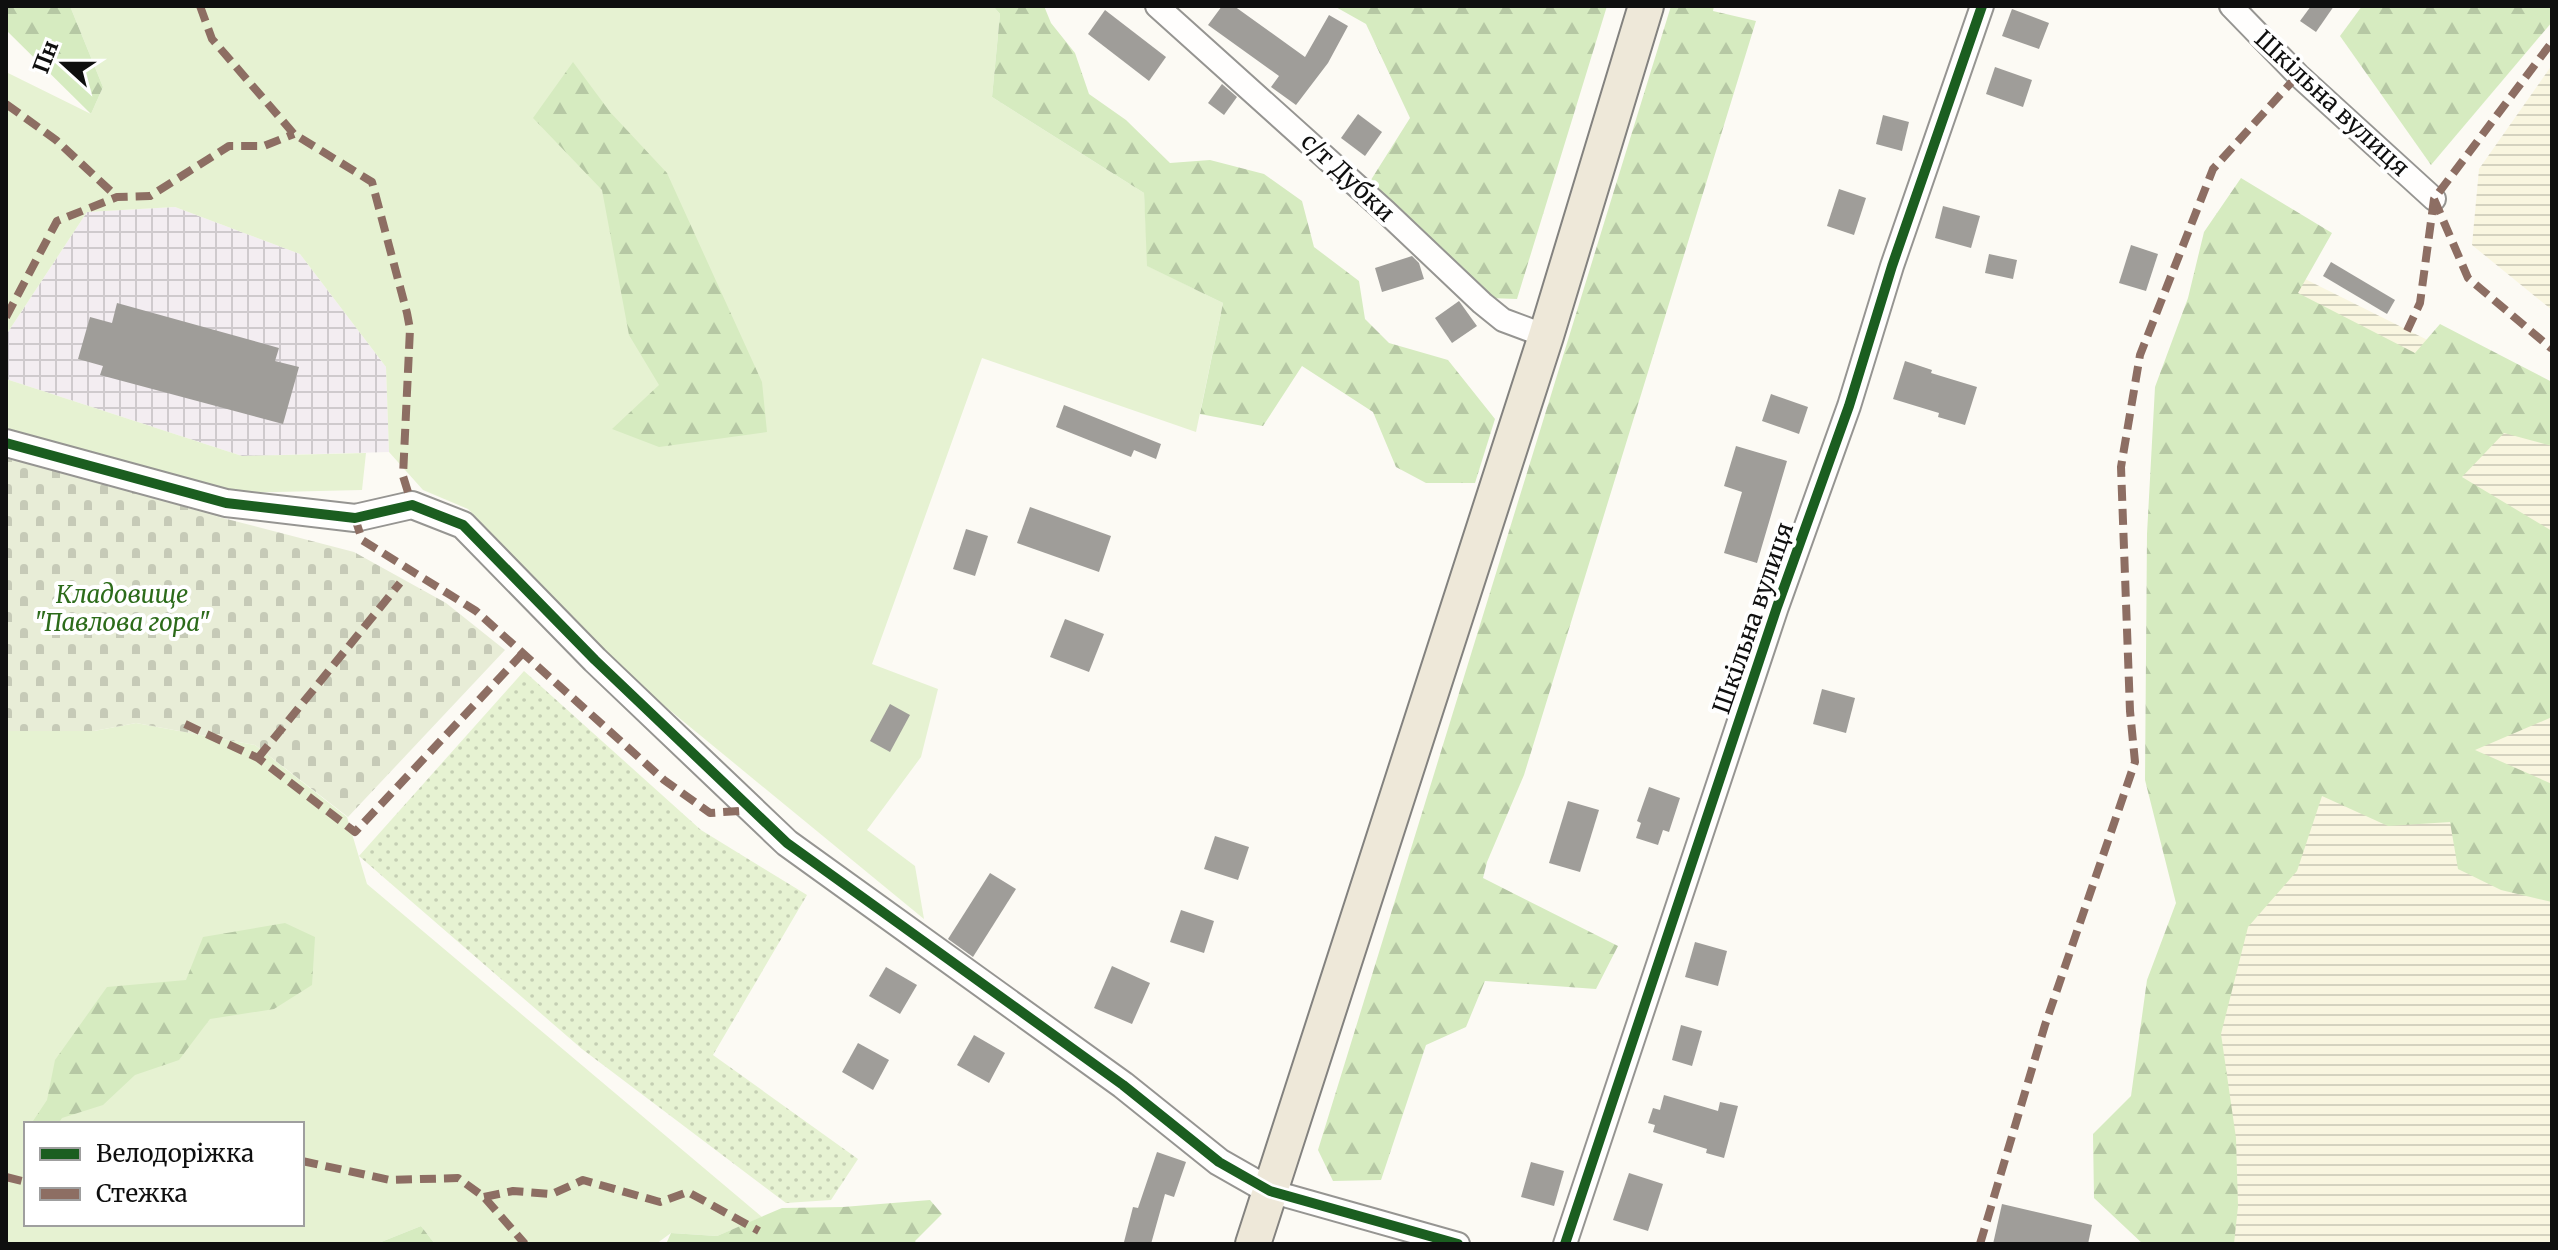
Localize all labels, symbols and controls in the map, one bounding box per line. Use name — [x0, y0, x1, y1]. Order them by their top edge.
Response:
street label: Шкільна вулиця — [2248, 23, 2416, 183]
north arrow — [24, 24, 104, 104]
text: Пн — [26, 36, 64, 77]
street label: с/т Дубки — [1295, 126, 1401, 228]
street label: Шкільна вулиця — [1706, 518, 1800, 718]
park label: Кладовище "Павлова гора" — [34, 579, 210, 638]
legend — [24, 1122, 304, 1226]
text: Велодоріжка — [96, 1138, 254, 1169]
text: Стежка — [96, 1178, 188, 1209]

